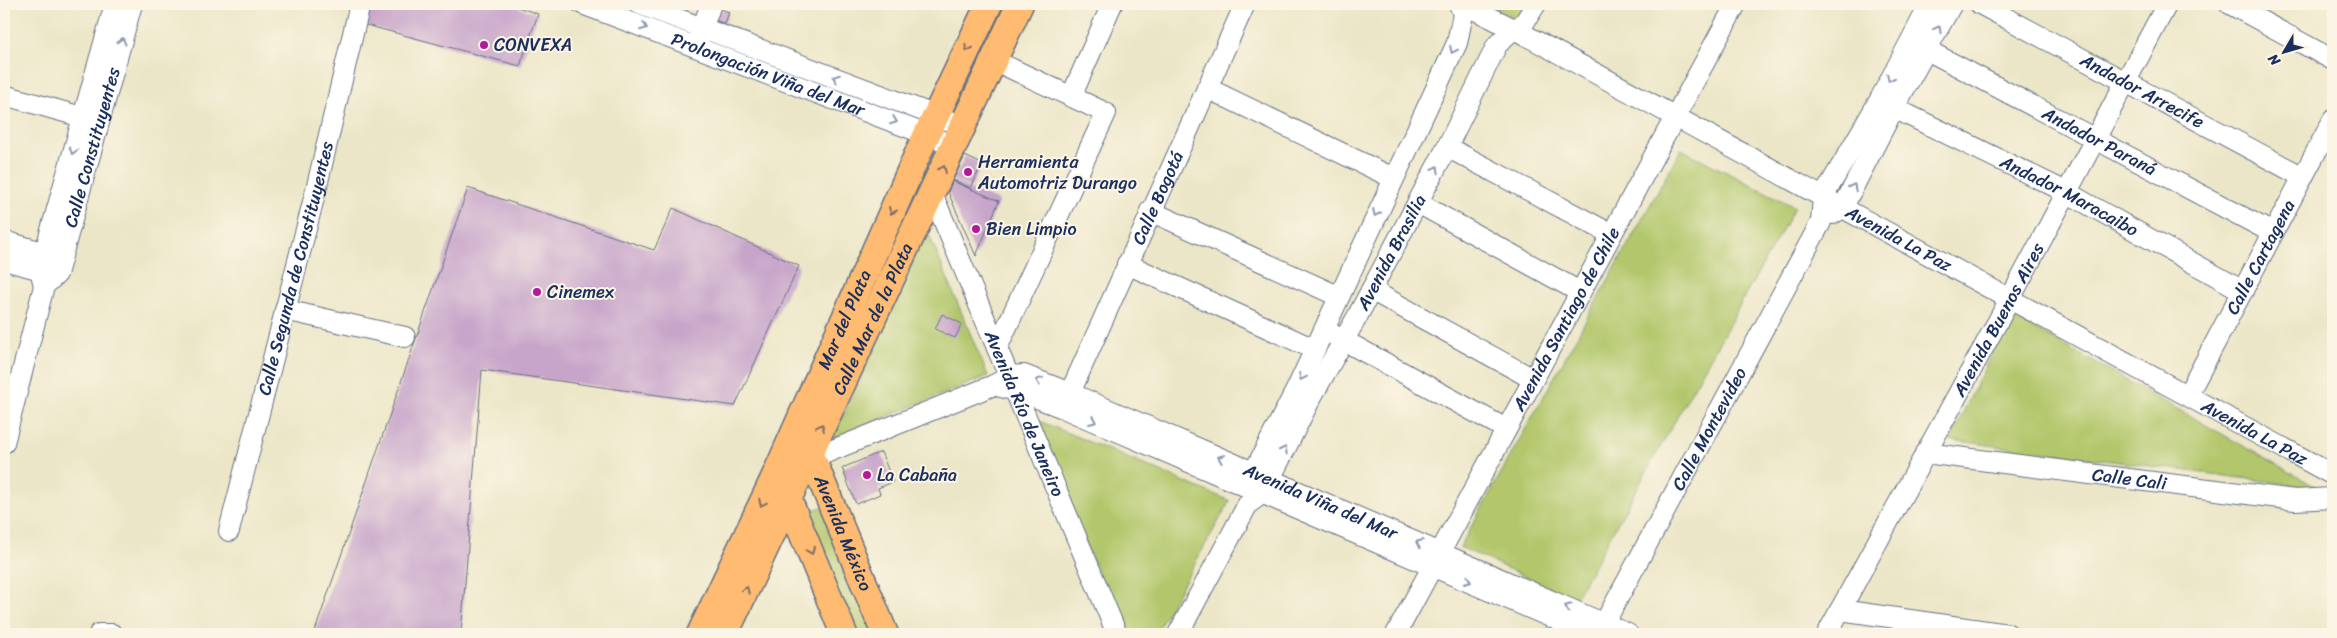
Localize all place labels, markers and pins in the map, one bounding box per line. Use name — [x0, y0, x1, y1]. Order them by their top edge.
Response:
place label: CONVEXA — [494, 29, 572, 61]
marker: CONVEXA — [478, 39, 490, 51]
place label: Herramienta Automotriz Durango — [977, 146, 1137, 199]
marker: Herramienta Automotriz Durango — [962, 166, 974, 178]
place label: Bien Limpio — [986, 213, 1077, 245]
marker: Bien Limpio — [970, 223, 982, 235]
place label: Cinemex — [547, 276, 615, 308]
marker: Cinemex — [531, 286, 543, 298]
place label: La Cabaña — [877, 459, 957, 491]
marker: La Cabaña — [861, 469, 873, 481]

